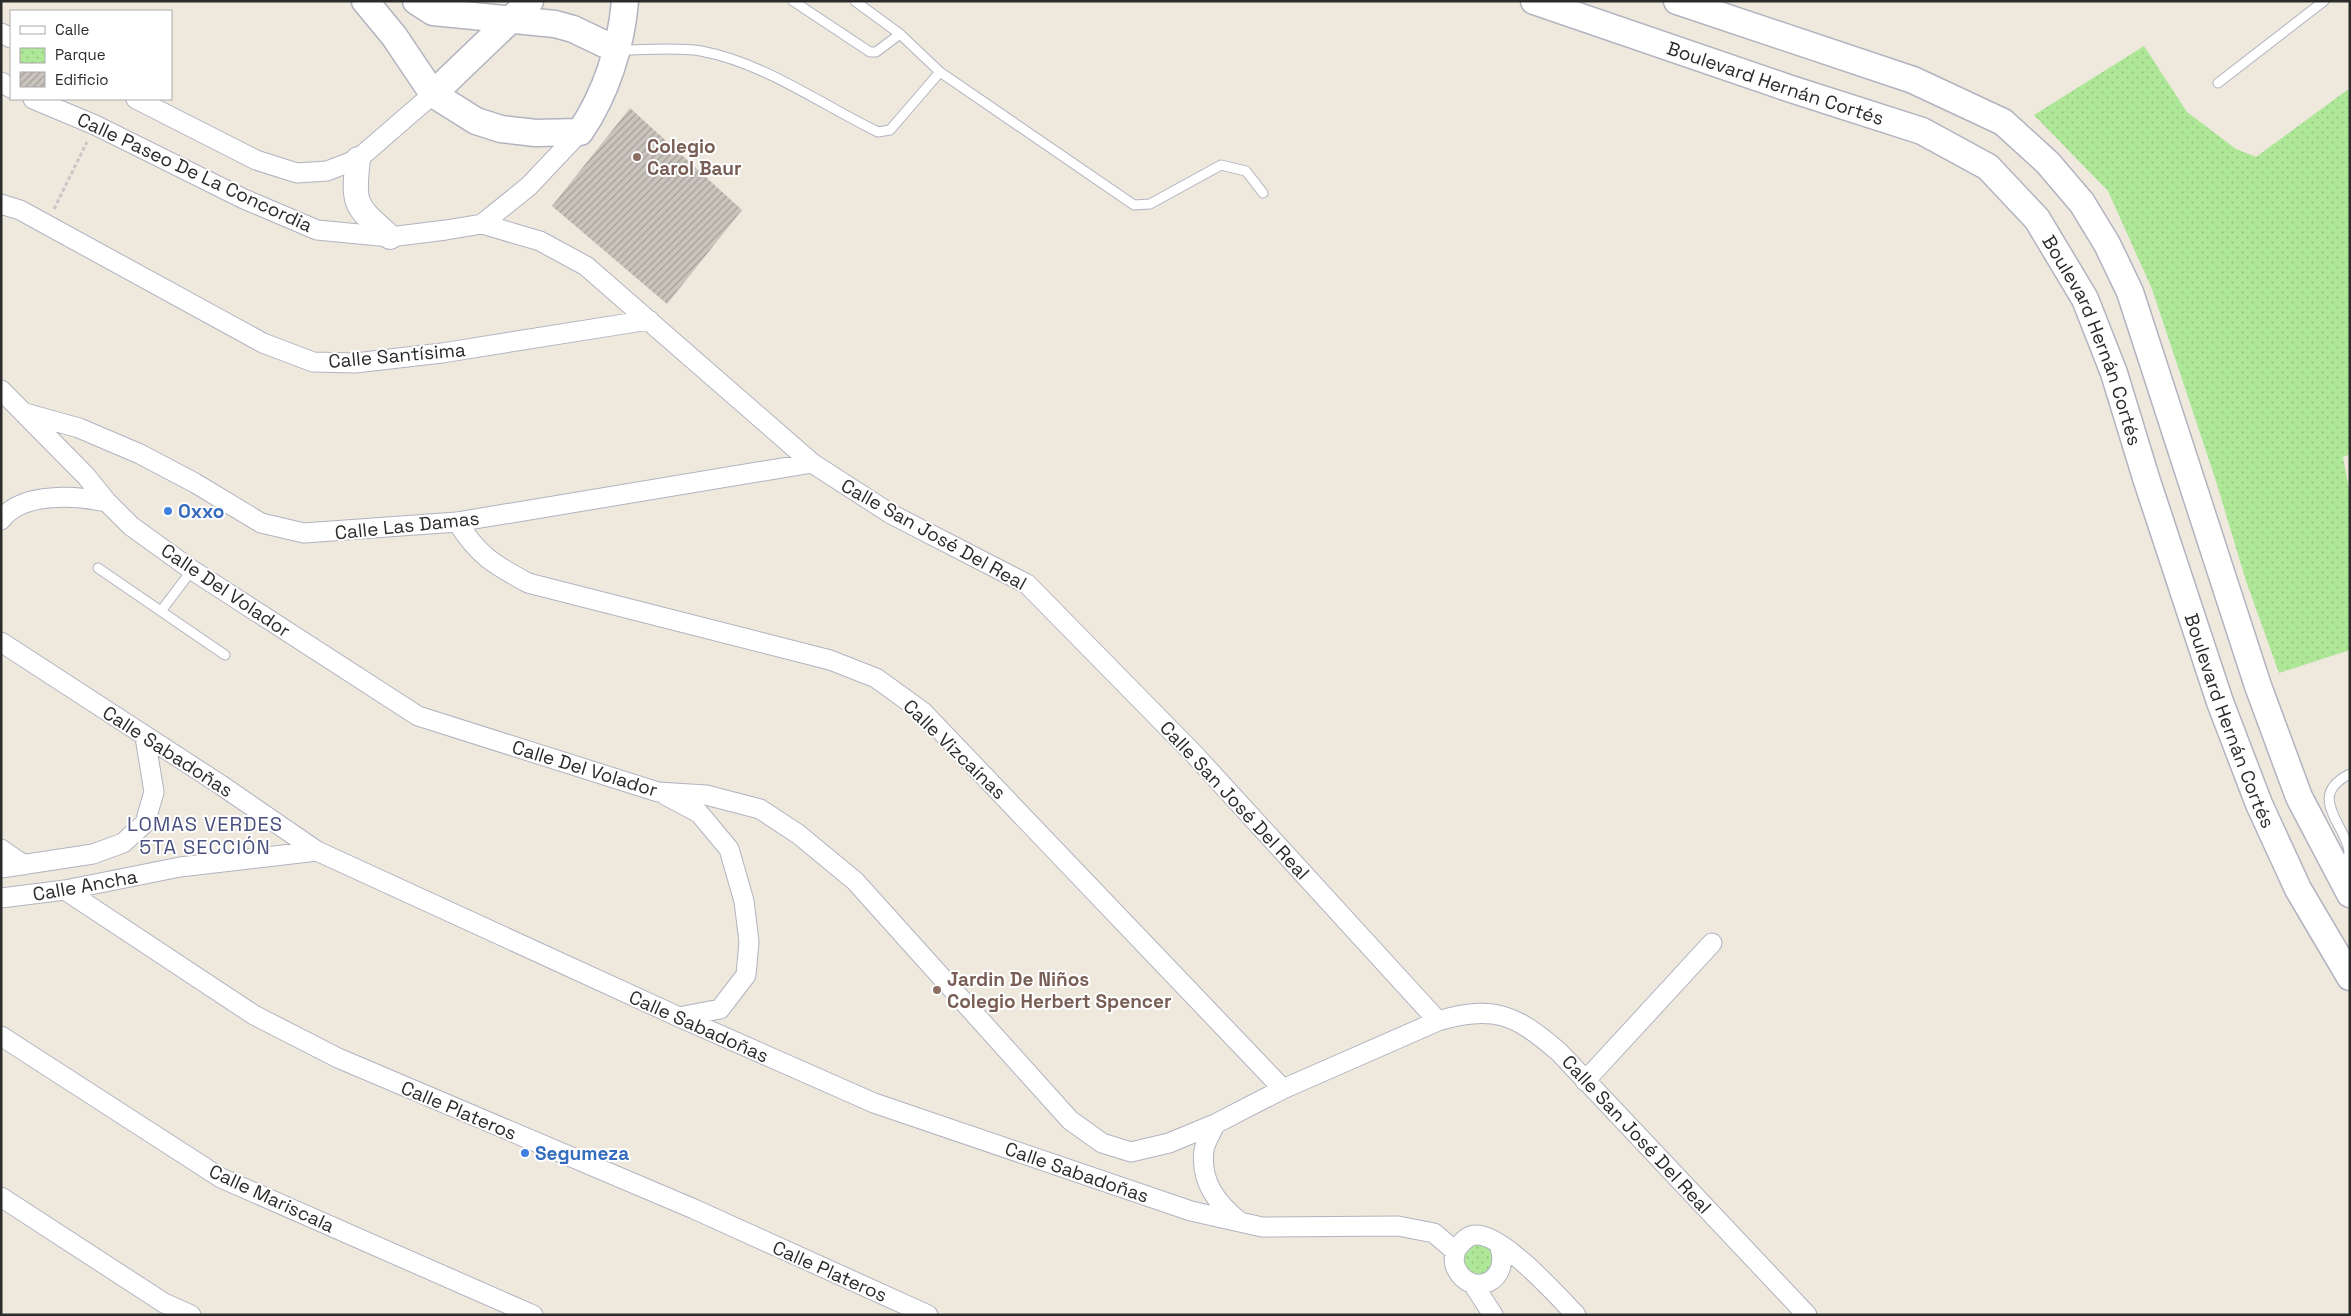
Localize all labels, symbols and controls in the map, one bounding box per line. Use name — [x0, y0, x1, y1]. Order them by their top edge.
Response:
legend — [10, 10, 172, 100]
text: Calle — [55, 20, 90, 39]
street label: Boulevard Hernán Cortés — [1664, 35, 1887, 131]
text: Parque — [55, 45, 106, 64]
text: Edificio — [55, 70, 109, 89]
street label: Calle Paseo De La Concordia — [73, 107, 316, 238]
place label: Colegio Carol Baur — [647, 134, 741, 181]
marker: Colegio Carol Baur — [631, 151, 643, 163]
street label: Boulevard Hernán Cortés — [2036, 230, 2147, 448]
street label: Calle Santísima — [327, 337, 467, 374]
street label: Calle San José Del Real — [837, 473, 1031, 596]
place label: Oxxo — [178, 499, 224, 524]
marker: Oxxo — [162, 505, 174, 517]
street label: Calle Las Damas — [333, 505, 481, 546]
street label: Calle Del Volador — [156, 538, 295, 643]
street label: Boulevard Hernán Cortés — [2179, 610, 2280, 832]
street label: Calle Vizcaínas — [898, 694, 1011, 805]
street label: Calle Sabadoñas — [98, 700, 238, 803]
street label: Calle San José Del Real — [1154, 716, 1315, 885]
street label: Calle Del Volador — [509, 734, 661, 803]
district label: LOMAS VERDES 5TA SECCIÓN — [127, 811, 283, 860]
street label: Calle Ancha — [31, 864, 139, 907]
place label: Jardin De Niños Colegio Herbert Spencer — [947, 967, 1172, 1014]
street label: Calle Sabadoñas — [625, 984, 773, 1068]
marker: Jardin De Niños Colegio Herbert Spencer — [931, 984, 943, 996]
street label: Calle San José Del Real — [1556, 1050, 1717, 1219]
street label: Calle Plateros — [397, 1075, 520, 1146]
street label: Calle Sabadoñas — [1002, 1136, 1152, 1209]
place label: Segumeza — [535, 1141, 629, 1166]
marker: Segumeza — [519, 1147, 531, 1159]
street label: Calle Mariscala — [205, 1158, 339, 1238]
street label: Calle Plateros — [768, 1235, 891, 1308]

